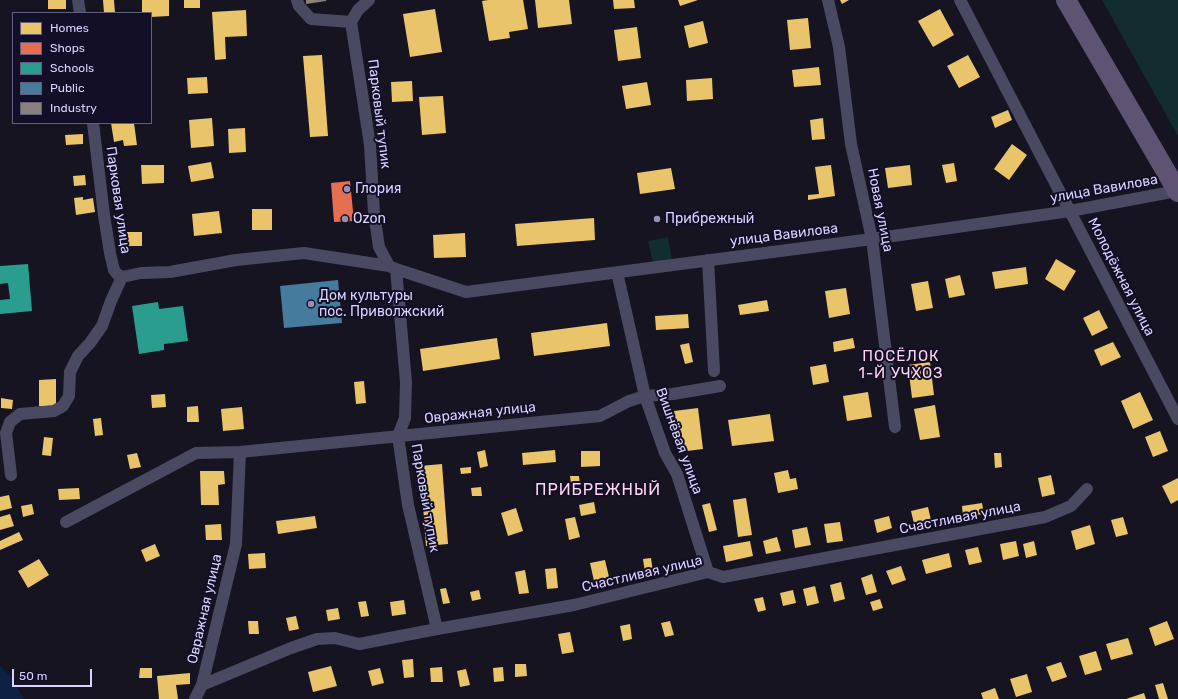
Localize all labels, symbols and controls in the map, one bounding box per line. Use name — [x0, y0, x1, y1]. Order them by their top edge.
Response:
legend — [12, 12, 152, 124]
text: Homes — [50, 21, 89, 35]
text: Shops — [50, 41, 85, 55]
street label: Парковый тупик — [364, 58, 394, 170]
text: Schools — [50, 61, 94, 75]
text: Public — [50, 81, 85, 95]
text: Industry — [50, 101, 97, 115]
street label: Парковая улица — [102, 145, 134, 255]
street label: Новая улица — [864, 167, 896, 253]
street label: улица Вавилова — [1049, 171, 1159, 207]
place label: Глория — [355, 181, 401, 197]
marker: Глория — [342, 184, 352, 194]
place label: Ozon — [353, 211, 386, 227]
place label: Прибрежный — [665, 211, 754, 227]
marker: Ozon — [340, 214, 350, 224]
marker: Прибрежный — [652, 214, 662, 224]
street label: Молодёжная улица — [1084, 215, 1158, 339]
street label: улица Вавилова — [729, 220, 839, 250]
place label: Дом культуры пос. Приволжский — [319, 288, 444, 320]
marker: Дом культуры пос. Приволжский — [306, 299, 316, 309]
district label: ПОСЁЛОК 1-Й УЧХОЗ — [859, 348, 943, 383]
street label: Вишнёвая улица — [652, 385, 706, 497]
street label: Овражная улица — [423, 399, 537, 427]
street label: Парковый тупик — [407, 442, 443, 554]
district label: ПРИБРЕЖНЫЙ — [535, 480, 661, 500]
street label: Счастливая улица — [898, 498, 1022, 538]
street label: Овражная улица — [184, 552, 226, 666]
street label: Счастливая улица — [580, 552, 704, 596]
scale bar — [14, 661, 94, 687]
text: 50 m — [19, 669, 47, 683]

